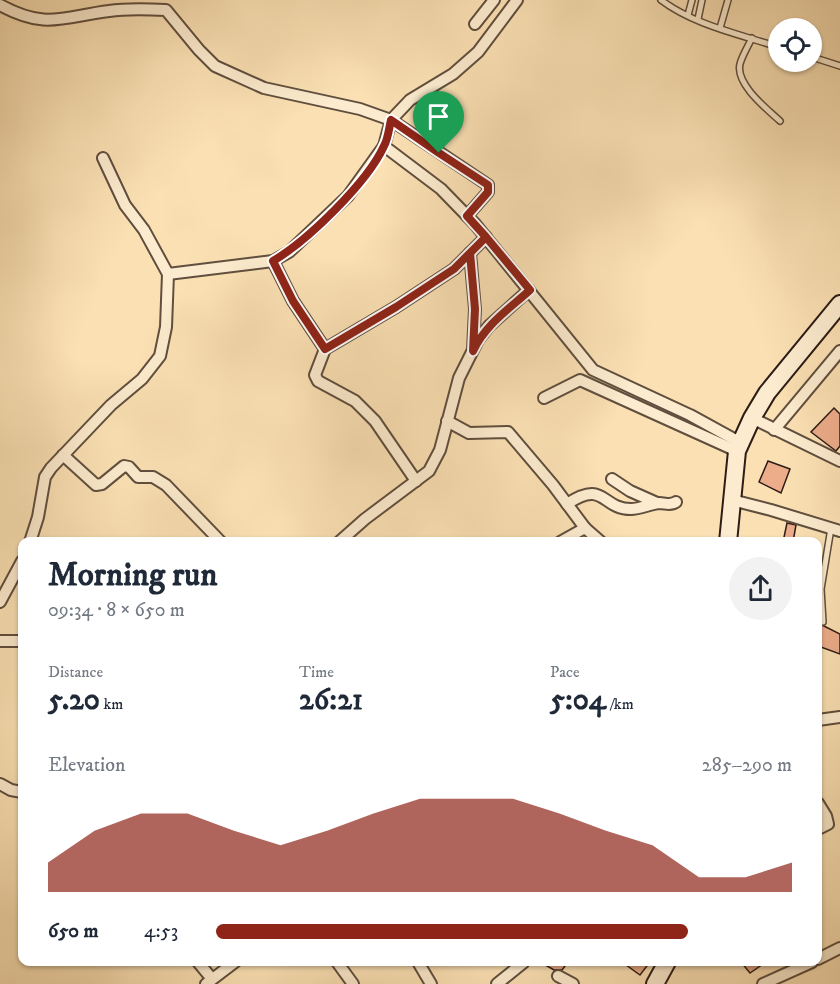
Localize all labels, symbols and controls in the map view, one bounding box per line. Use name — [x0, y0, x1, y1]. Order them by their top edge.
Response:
map controls — [768, 18, 822, 72]
button: locate — [768, 18, 822, 72]
pin — [413, 91, 464, 153]
icon: arrive — [422, 100, 455, 133]
text: Morning run — [48, 555, 217, 596]
button: share — [729, 557, 792, 620]
text: 09:34 · 8 × 650 m — [48, 598, 185, 623]
text: Distance — [48, 662, 103, 682]
text: Time — [299, 662, 334, 682]
text: Pace — [550, 662, 580, 682]
text: 5.20 — [48, 682, 100, 719]
text: 26:21 — [299, 682, 363, 719]
text: 5:04 — [550, 682, 606, 719]
text: km — [100, 694, 123, 714]
text: /km — [606, 694, 634, 714]
text: Elevation — [48, 753, 125, 778]
text: 285–290 m — [702, 753, 792, 778]
text: 650 m — [48, 919, 98, 944]
text: 4:53 — [144, 919, 178, 944]

